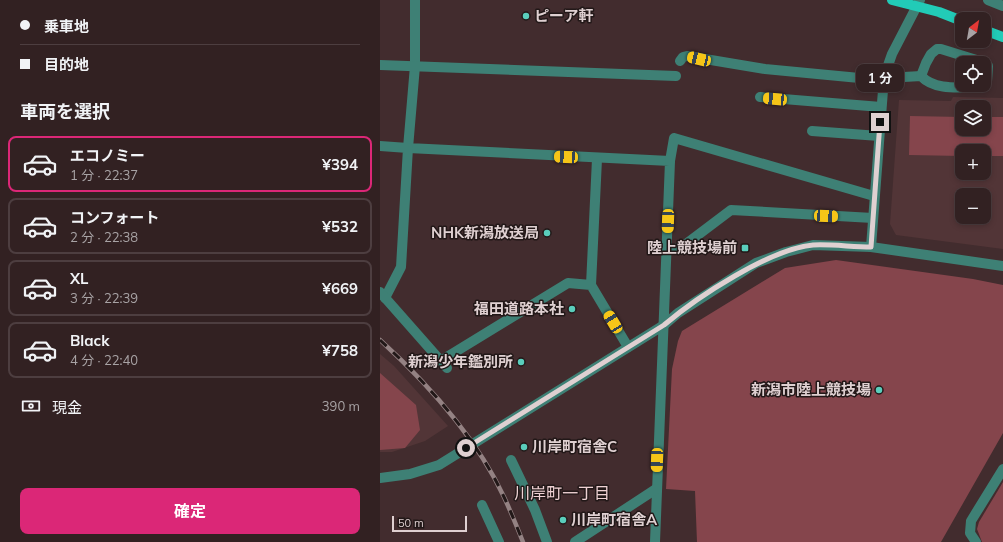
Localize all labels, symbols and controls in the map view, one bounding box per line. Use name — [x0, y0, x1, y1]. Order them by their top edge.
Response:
place label: ピーア軒 — [534, 6, 593, 25]
marker: ピーア軒 — [521, 11, 531, 21]
north arrow — [955, 12, 991, 48]
map controls — [955, 12, 991, 224]
text: 乗車地 — [44, 17, 89, 36]
car — [686, 50, 712, 68]
text: 目的地 — [44, 55, 89, 74]
button: locate — [955, 56, 991, 92]
callout: 1 分 — [856, 64, 904, 92]
text: 1 分 — [868, 70, 892, 86]
car — [763, 92, 787, 106]
text: 車両を選択 — [20, 100, 110, 123]
button: layers — [955, 100, 991, 136]
route end — [871, 113, 889, 131]
button: + — [955, 144, 991, 180]
icon: car — [22, 146, 58, 182]
text: エコノミー — [70, 146, 145, 165]
car — [554, 150, 578, 164]
text: ¥394 — [322, 155, 358, 174]
text: 1 分 · 22:37 — [70, 167, 138, 183]
button: − — [955, 188, 991, 224]
icon: car — [22, 208, 58, 244]
text: コンフォート — [70, 208, 160, 227]
car — [662, 209, 674, 233]
car — [814, 209, 838, 223]
text: ¥532 — [322, 217, 358, 236]
place label: NHK新潟放送局 — [431, 223, 539, 242]
marker: NHK新潟放送局 — [542, 228, 552, 238]
text: 2 分 · 22:38 — [70, 229, 138, 245]
place label: 陸上競技場前 — [647, 238, 737, 257]
marker: 陸上競技場前 — [740, 243, 750, 253]
text: XL — [70, 269, 88, 288]
icon: car — [22, 270, 58, 306]
text: ¥669 — [322, 279, 358, 298]
text: 3 分 · 22:39 — [70, 290, 138, 306]
place label: 福田道路本社 — [473, 299, 564, 318]
marker: 福田道路本社 — [567, 304, 577, 314]
car — [602, 309, 624, 335]
text: Black — [70, 331, 109, 350]
icon: car — [22, 332, 58, 368]
text: ¥758 — [322, 341, 358, 360]
text: 4 分 · 22:40 — [70, 352, 138, 368]
place label: 新潟少年鑑別所 — [408, 352, 513, 371]
marker: 新潟少年鑑別所 — [516, 357, 526, 367]
place label: 新潟市陸上競技場 — [751, 380, 871, 399]
marker: 新潟市陸上競技場 — [874, 385, 884, 395]
icon: cash — [20, 395, 42, 417]
text: 現金 — [52, 398, 82, 417]
text: 390 m — [322, 398, 360, 414]
place label: 川岸町宿舎C — [532, 437, 617, 456]
route start — [457, 439, 475, 457]
marker: 川岸町宿舎C — [519, 442, 529, 452]
car — [651, 448, 663, 472]
district label: 川岸町一丁目 — [514, 483, 610, 503]
button: 確定 — [20, 488, 360, 534]
place label: 川岸町宿舎A — [571, 510, 658, 529]
scale bar — [392, 514, 467, 533]
marker: 川岸町宿舎A — [558, 515, 568, 525]
text: 50 m — [398, 516, 424, 530]

